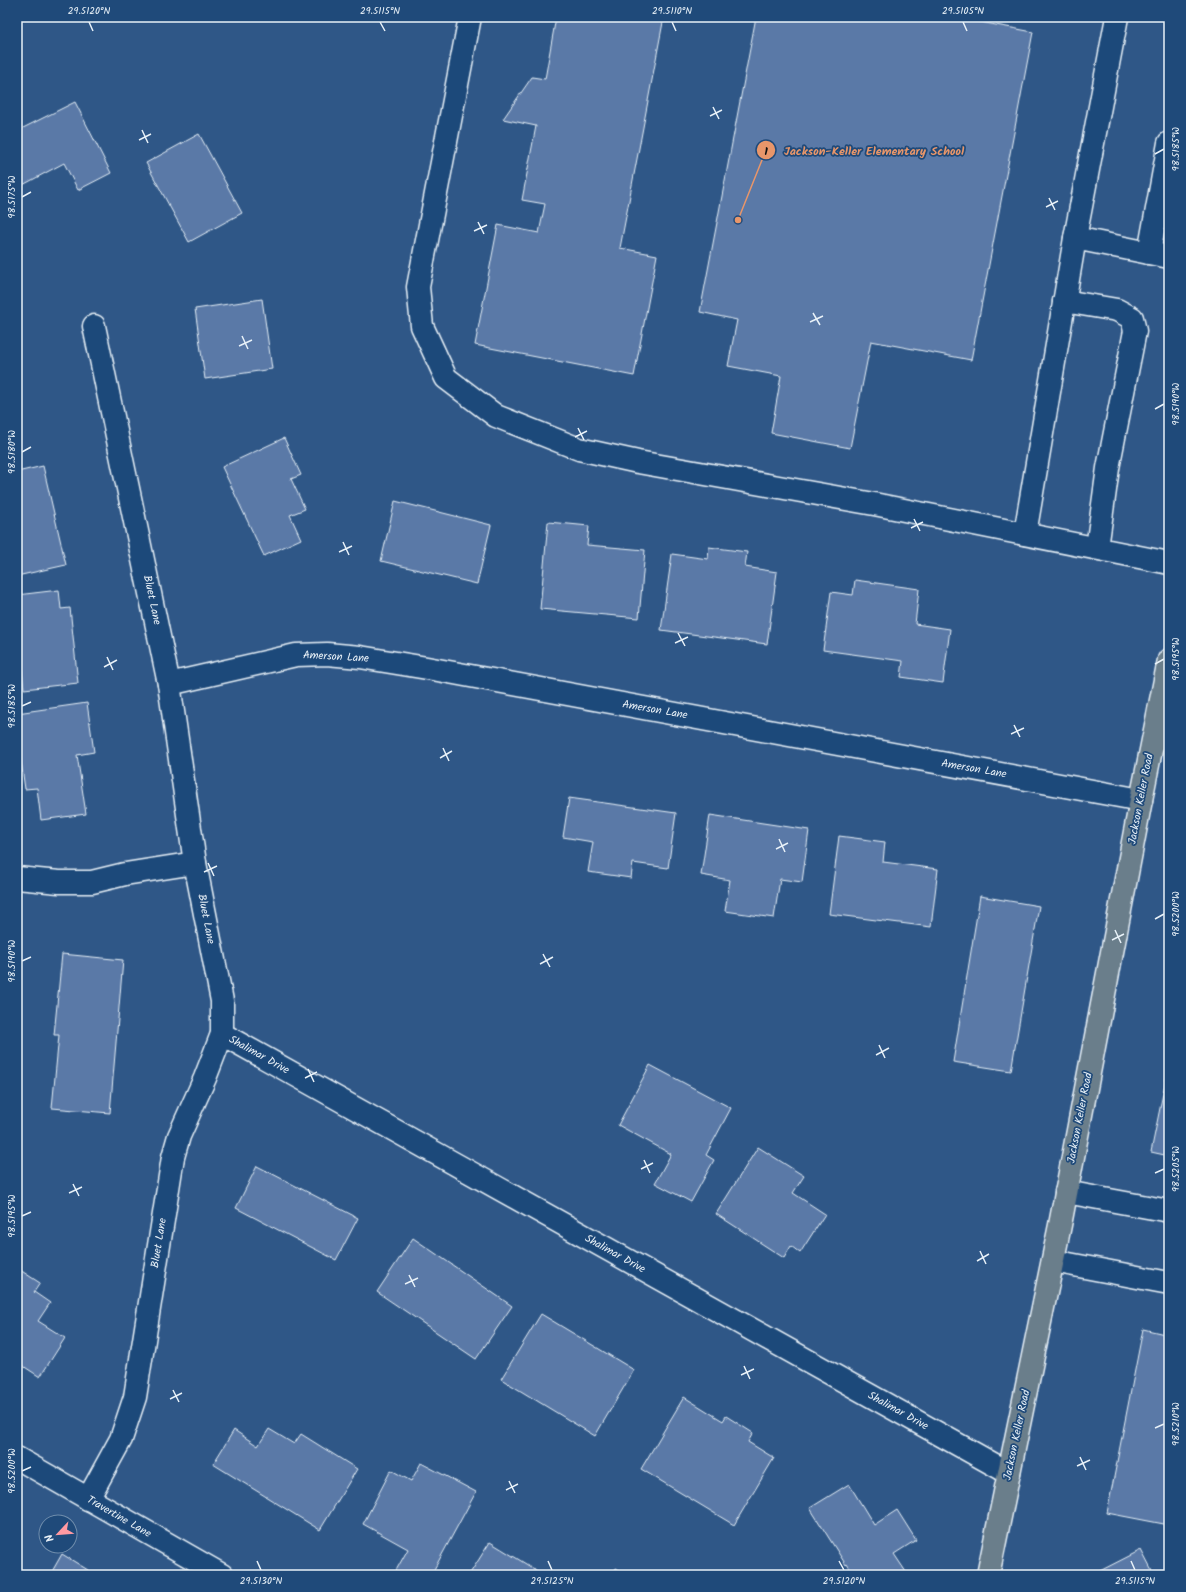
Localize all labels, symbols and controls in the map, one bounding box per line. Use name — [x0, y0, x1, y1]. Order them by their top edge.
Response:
text: 29.5120°N — [68, 3, 110, 19]
text: 29.5115°N — [360, 3, 400, 19]
text: 29.5110°N — [652, 3, 692, 19]
text: 29.5105°N — [942, 3, 984, 19]
text: 98.5185°W — [1168, 127, 1184, 171]
callout: Jackson-Keller Elementary School — [756, 138, 972, 162]
text: 1 — [764, 142, 768, 161]
text: Jackson-Keller Elementary School — [784, 142, 965, 161]
text: 98.5175°W — [4, 175, 20, 218]
text: 98.5190°W — [1168, 382, 1184, 425]
text: 98.5180°W — [4, 430, 20, 474]
street label: Bluet Lane — [138, 573, 166, 627]
text: 98.5195°W — [1168, 637, 1184, 681]
street label: Amerson Lane — [303, 646, 369, 668]
text: 98.5185°W — [4, 684, 20, 728]
street label: Amerson Lane — [621, 695, 689, 725]
street label: Jackson Keller Road — [1123, 752, 1159, 846]
street label: Amerson Lane — [940, 754, 1008, 784]
text: 98.5200°W — [1168, 891, 1184, 937]
street label: Bluet Lane — [192, 892, 220, 946]
text: 98.5190°W — [4, 939, 20, 982]
street label: Shalimar Drive — [225, 1031, 293, 1079]
street label: Jackson Keller Road — [1062, 1071, 1098, 1165]
text: 98.5205°W — [1168, 1146, 1184, 1192]
text: 98.5195°W — [4, 1194, 20, 1238]
street label: Bluet Lane — [146, 1217, 172, 1269]
street label: Shalimar Drive — [581, 1230, 649, 1278]
street label: Shalimar Drive — [864, 1387, 932, 1435]
street label: Jackson Keller Road — [999, 1388, 1035, 1482]
text: 98.5210°W — [1168, 1402, 1184, 1446]
text: 98.5200°W — [4, 1448, 20, 1494]
street label: Travertine Lane — [83, 1491, 155, 1543]
north arrow — [38, 1514, 78, 1554]
text: N — [40, 1531, 60, 1545]
text: 29.5130°N — [240, 1573, 282, 1589]
text: 29.5125°N — [531, 1573, 574, 1589]
text: 29.5120°N — [823, 1573, 865, 1589]
text: 29.5115°N — [1115, 1573, 1155, 1589]

